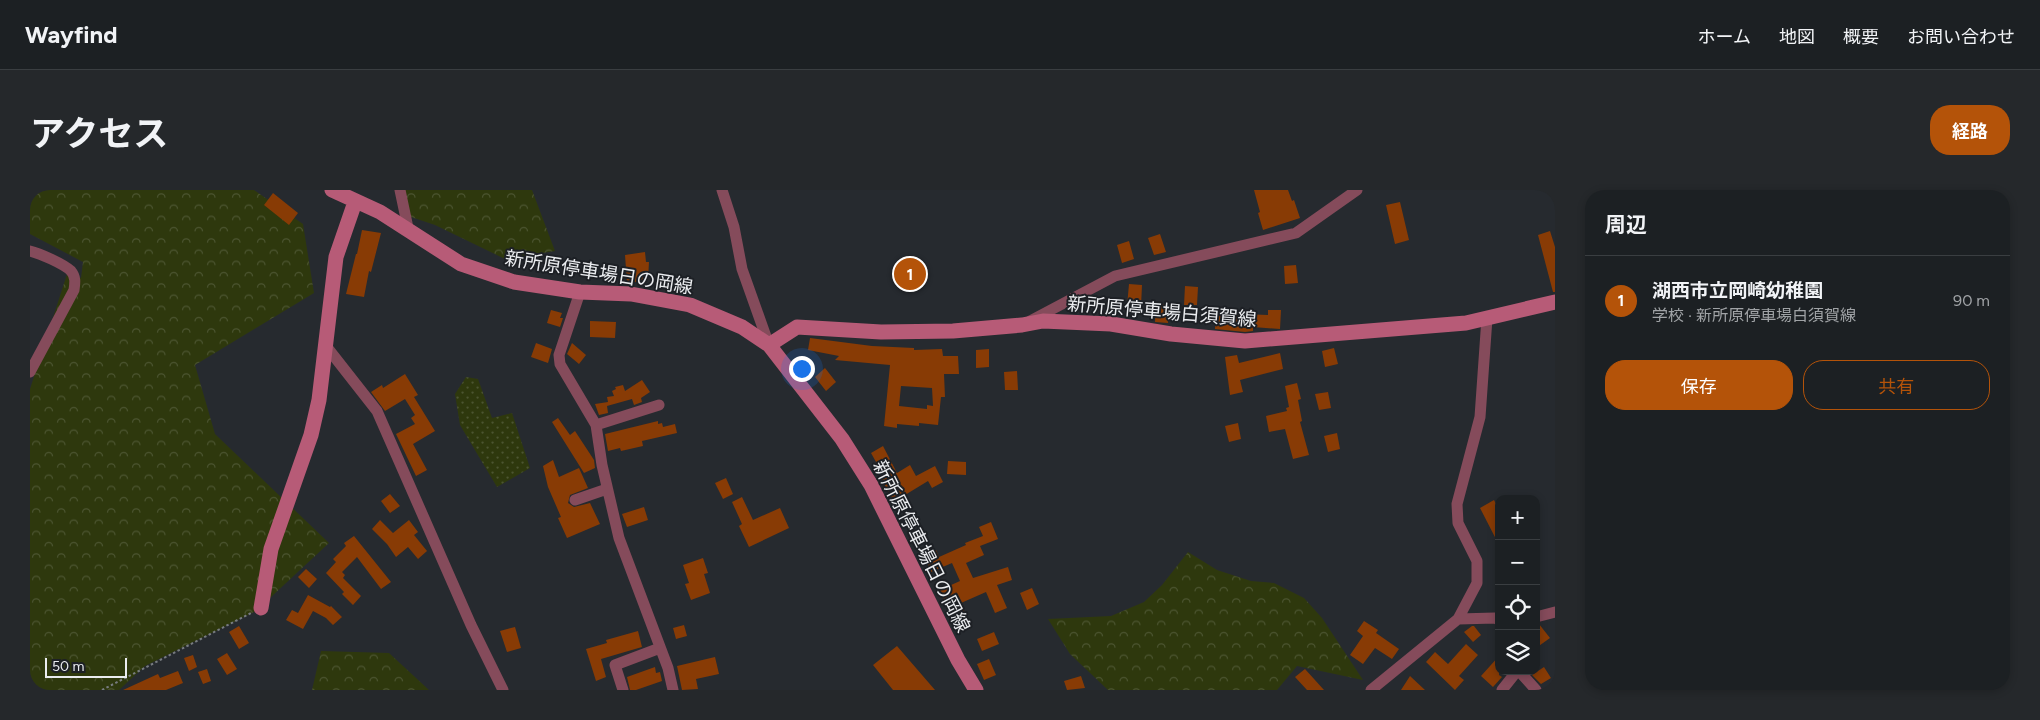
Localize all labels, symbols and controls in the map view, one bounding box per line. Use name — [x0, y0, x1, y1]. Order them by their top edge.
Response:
text: Wayfind — [25, 20, 118, 49]
text: ホーム — [1698, 26, 1751, 48]
text: 地図 — [1779, 26, 1815, 48]
text: 概要 — [1843, 26, 1879, 48]
text: お問い合わせ — [1907, 26, 2015, 48]
button: 経路 — [1930, 105, 2010, 155]
text: アクセス — [30, 113, 168, 155]
text: 周辺 — [1605, 212, 1647, 237]
street label: 新所原停車場日の岡線 — [503, 246, 695, 299]
pin: 1 — [894, 255, 926, 293]
text: 湖西市立岡崎幼稚園 — [1652, 279, 1823, 302]
text: 1 — [1618, 291, 1624, 310]
text: 90 m — [1953, 291, 1990, 310]
street label: 新所原停車場白須賀線 — [1066, 292, 1258, 331]
text: 学校 · 新所原停車場白須賀線 — [1652, 306, 1856, 325]
your location — [789, 356, 815, 382]
button: 保存 — [1605, 360, 1793, 410]
button: 共有 — [1803, 360, 1990, 410]
street label: 新所原停車場日の岡線 — [868, 456, 975, 636]
map controls — [1495, 495, 1540, 675]
button: + — [1495, 495, 1540, 540]
button: − — [1495, 540, 1540, 585]
button: locate — [1495, 585, 1540, 630]
button: layers — [1495, 630, 1540, 675]
scale bar — [45, 655, 128, 678]
text: 50 m — [52, 658, 84, 675]

